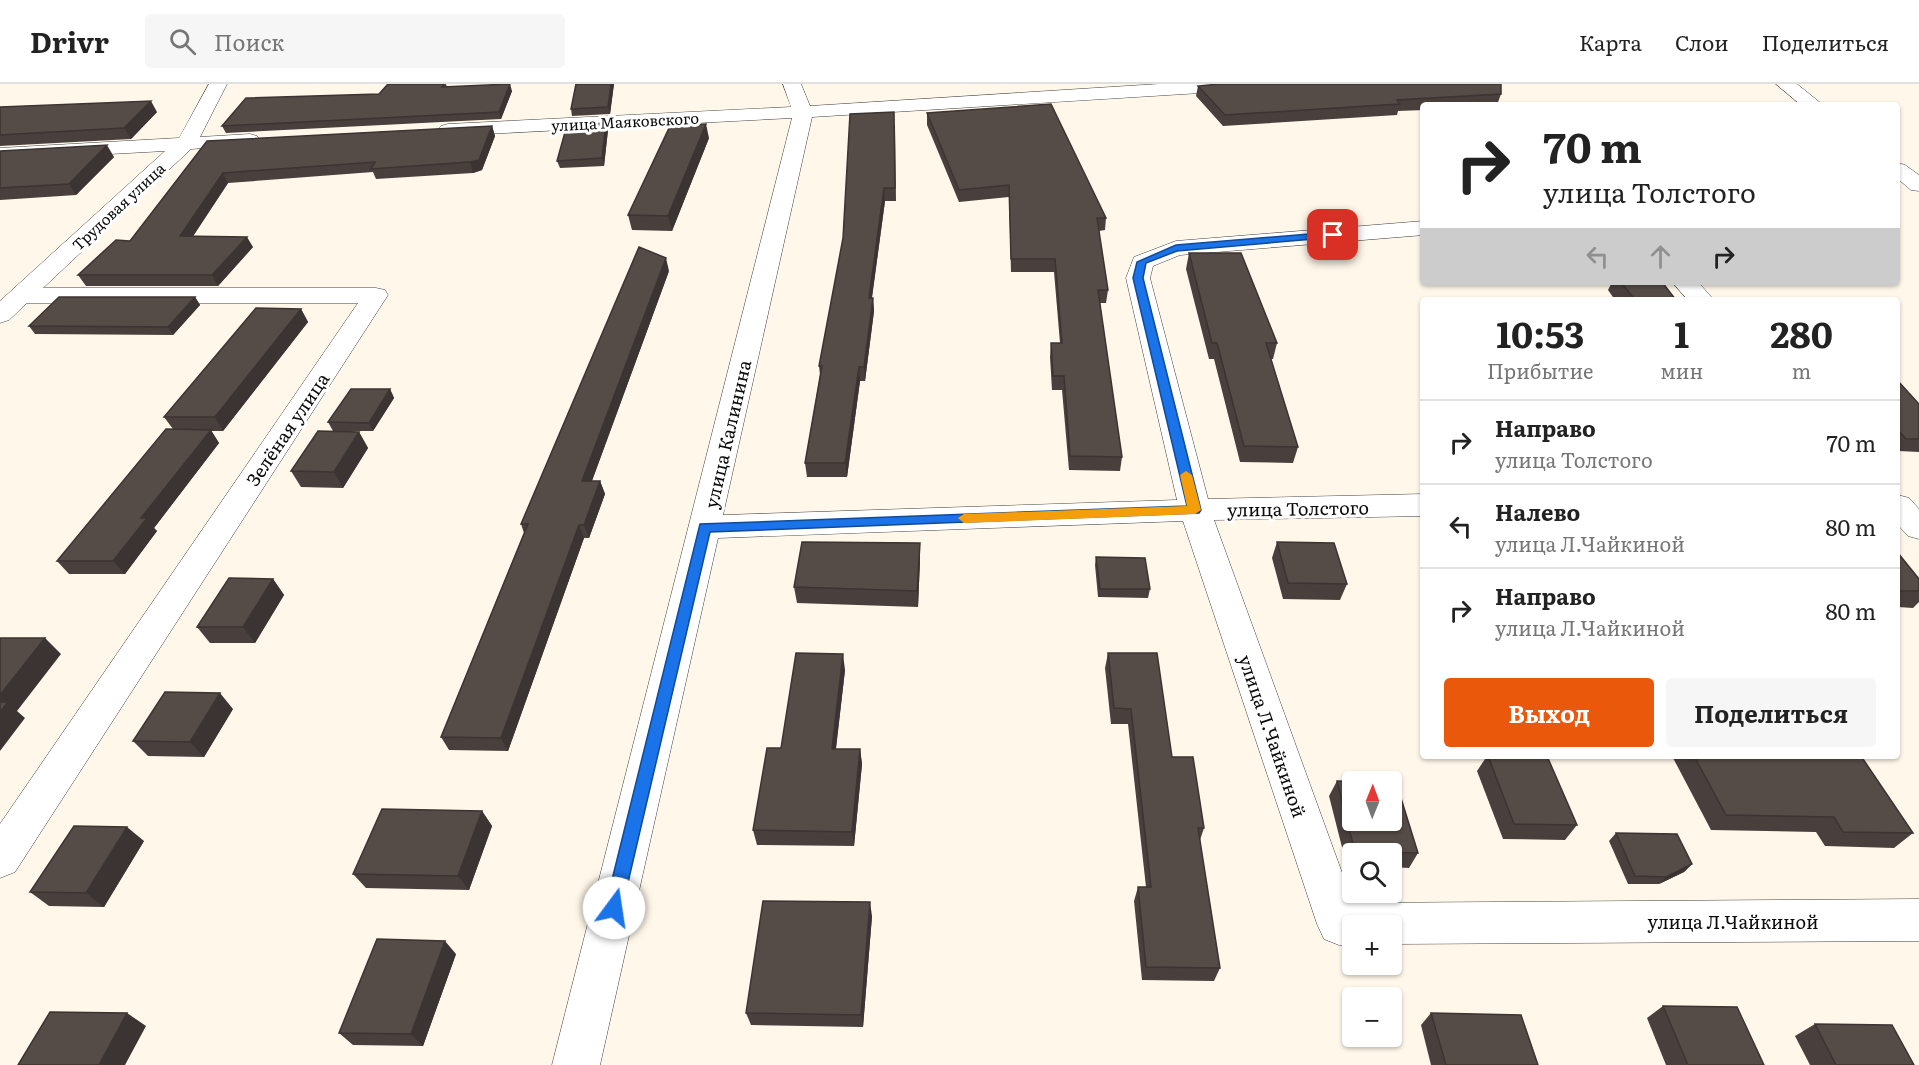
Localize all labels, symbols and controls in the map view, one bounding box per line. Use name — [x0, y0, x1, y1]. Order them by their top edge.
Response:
search box — [145, 14, 565, 68]
text: Drivr — [30, 20, 109, 62]
icon: search — [166, 25, 199, 58]
text: Поиск — [214, 25, 284, 58]
text: Карта — [1579, 26, 1642, 57]
text: Слои — [1675, 26, 1729, 57]
text: Поделиться — [1762, 26, 1889, 57]
street label: улица Маяковского — [550, 106, 700, 136]
text: 70 m — [1543, 114, 1642, 176]
icon: right — [1444, 126, 1522, 204]
street label: Трудовая улица — [66, 156, 170, 255]
text: улица Толстого — [1543, 171, 1756, 211]
pin — [1307, 209, 1358, 260]
icon: arrive — [1316, 218, 1349, 251]
icon: left — [1581, 240, 1614, 273]
icon: ahead — [1644, 240, 1677, 273]
icon: right — [1707, 240, 1740, 273]
text: 10:53 — [1496, 306, 1584, 359]
text: 1 — [1674, 306, 1689, 359]
text: 280 — [1770, 306, 1833, 359]
text: Прибытие — [1487, 355, 1593, 385]
text: мин — [1661, 355, 1703, 385]
text: m — [1792, 355, 1811, 385]
street label: улица Калинина — [697, 357, 757, 511]
street label: Зелёная улица — [239, 367, 335, 491]
text: Направо — [1495, 411, 1596, 444]
icon: right — [1444, 426, 1477, 459]
text: 70 m — [1826, 426, 1876, 459]
text: улица Толстого — [1495, 444, 1653, 474]
street label: улица Толстого — [1227, 493, 1369, 523]
text: Налево — [1495, 495, 1580, 528]
icon: left — [1444, 510, 1477, 543]
text: 80 m — [1825, 510, 1876, 543]
text: улица Л.Чайкиной — [1495, 528, 1685, 558]
text: Направо — [1495, 579, 1596, 612]
icon: right — [1444, 594, 1477, 627]
text: 80 m — [1825, 594, 1876, 627]
text: улица Л.Чайкиной — [1495, 612, 1685, 642]
street label: улица Л.Чайкиной — [1232, 651, 1314, 821]
button: Выход — [1444, 678, 1654, 747]
button: Поделиться — [1666, 678, 1876, 747]
north arrow — [1342, 771, 1402, 831]
map controls — [1342, 771, 1402, 1047]
button: search — [1342, 843, 1402, 903]
position arrow — [582, 876, 646, 940]
street label: улица Л.Чайкиной — [1648, 908, 1818, 935]
button: + — [1342, 915, 1402, 975]
button: − — [1342, 987, 1402, 1047]

